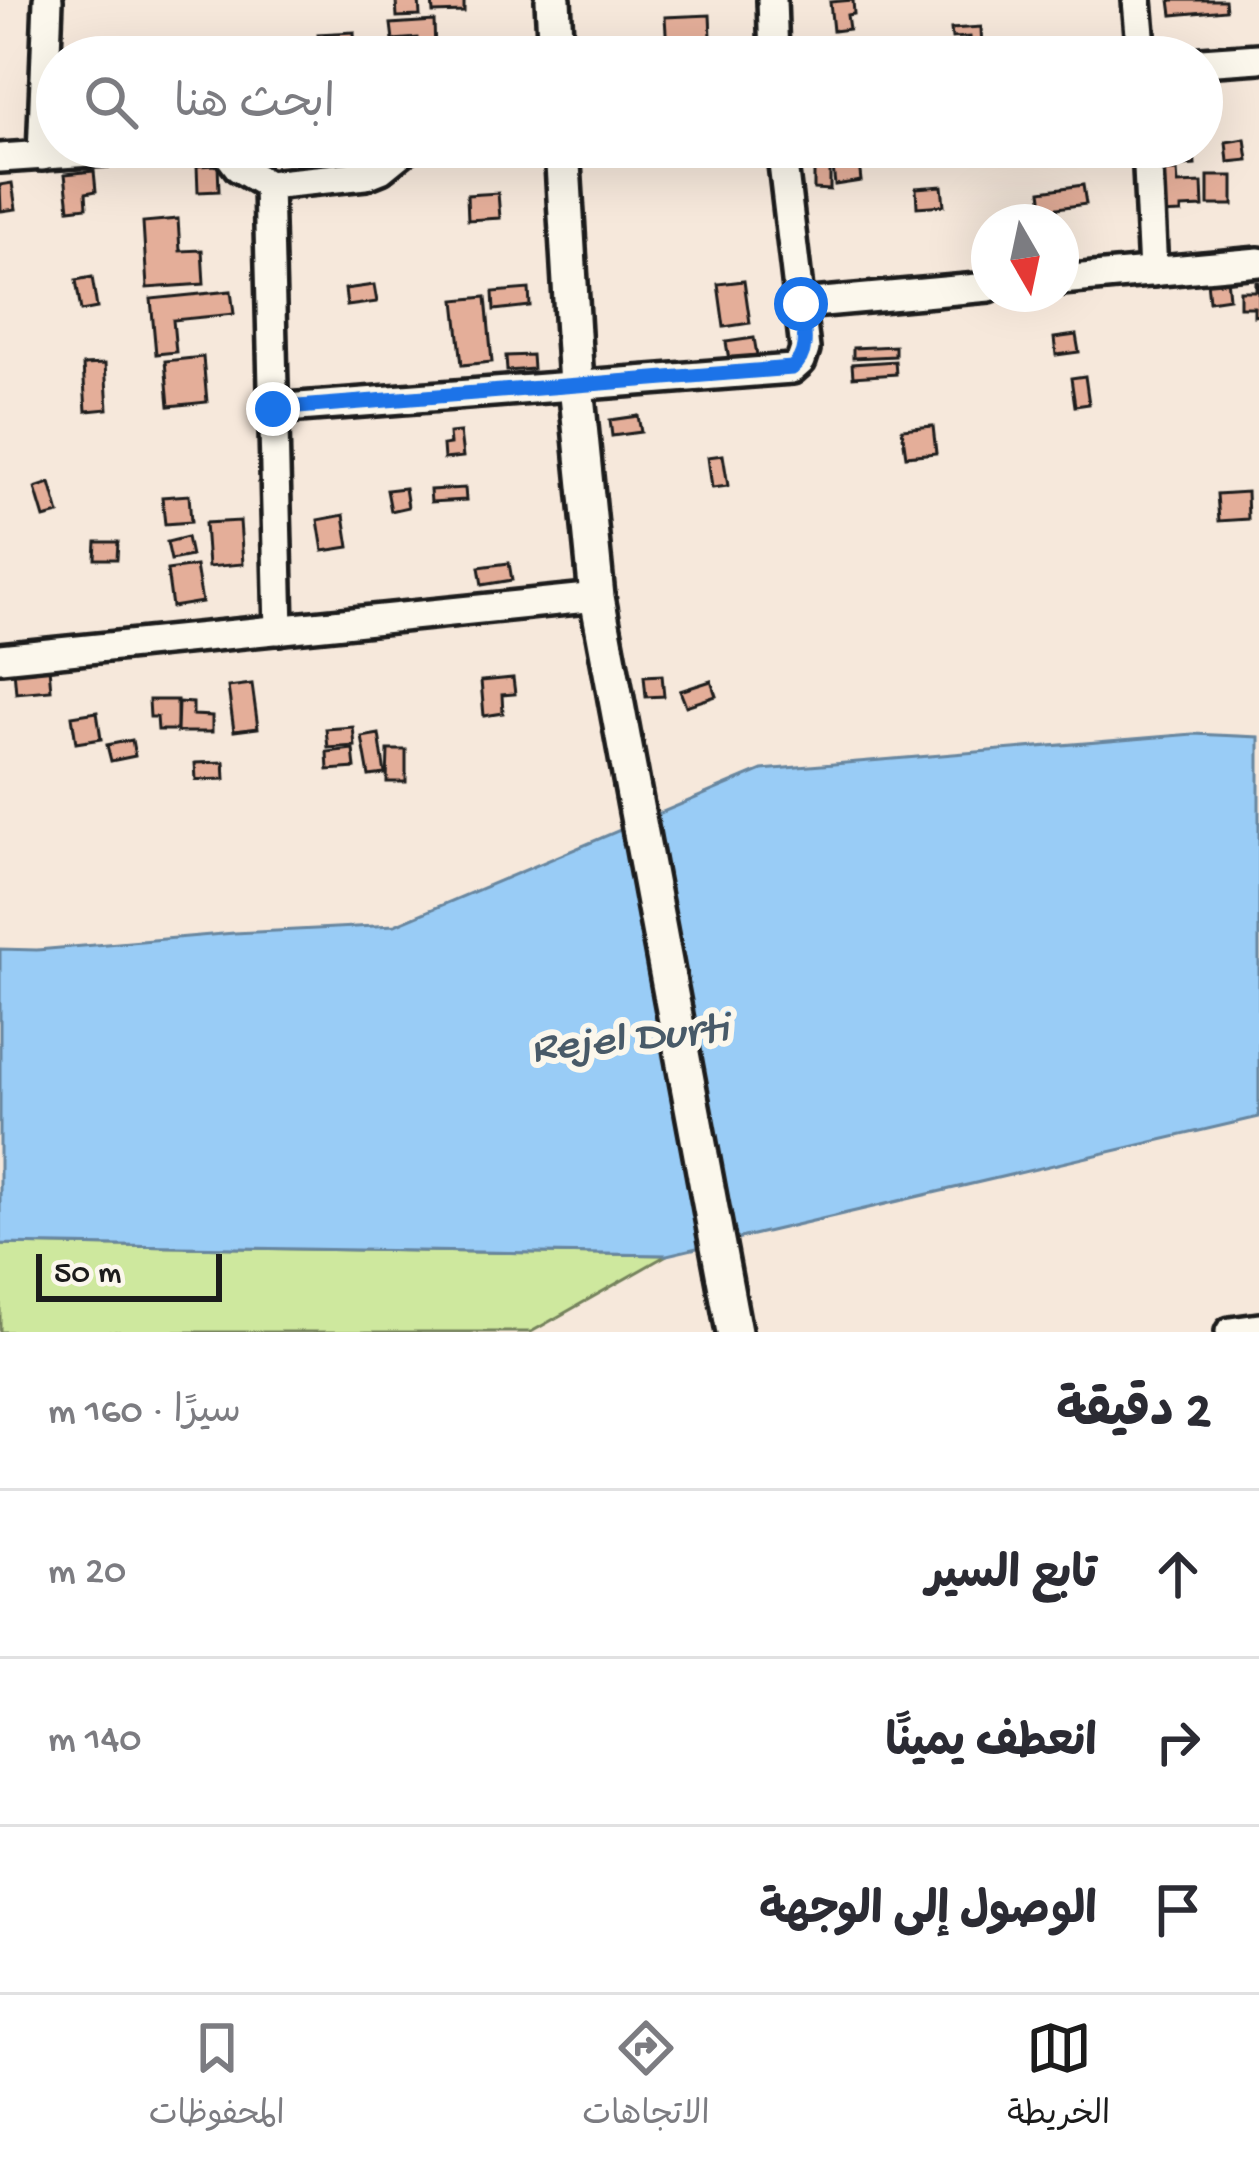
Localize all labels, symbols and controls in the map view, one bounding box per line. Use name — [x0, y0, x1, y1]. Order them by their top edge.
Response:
search box — [36, 36, 1223, 168]
icon: search — [78, 69, 144, 135]
text: ابحث هنا — [174, 80, 335, 133]
north arrow — [971, 204, 1079, 312]
route start — [774, 277, 828, 331]
route end — [246, 382, 300, 436]
water label: Rejel Durti — [529, 1004, 736, 1078]
scale bar — [36, 1248, 222, 1301]
text: 50 m — [54, 1256, 121, 1294]
text: 2 دقيقة — [1056, 1385, 1211, 1445]
text: سيرًا · 160 m — [48, 1391, 241, 1437]
icon: ahead — [1145, 1541, 1211, 1607]
text: 20 m — [48, 1551, 126, 1597]
text: تابع السير — [926, 1551, 1097, 1604]
icon: right — [1145, 1709, 1211, 1775]
text: 140 m — [48, 1719, 141, 1765]
text: انعطف يمينًا — [885, 1719, 1097, 1772]
icon: arrive — [1145, 1877, 1211, 1943]
text: الوصول إلى الوجهة — [759, 1887, 1097, 1940]
tab: المحفوظات — [149, 2015, 285, 2141]
tab: الاتجاهات — [582, 2015, 710, 2141]
tab: الخريطة — [1007, 2015, 1110, 2141]

